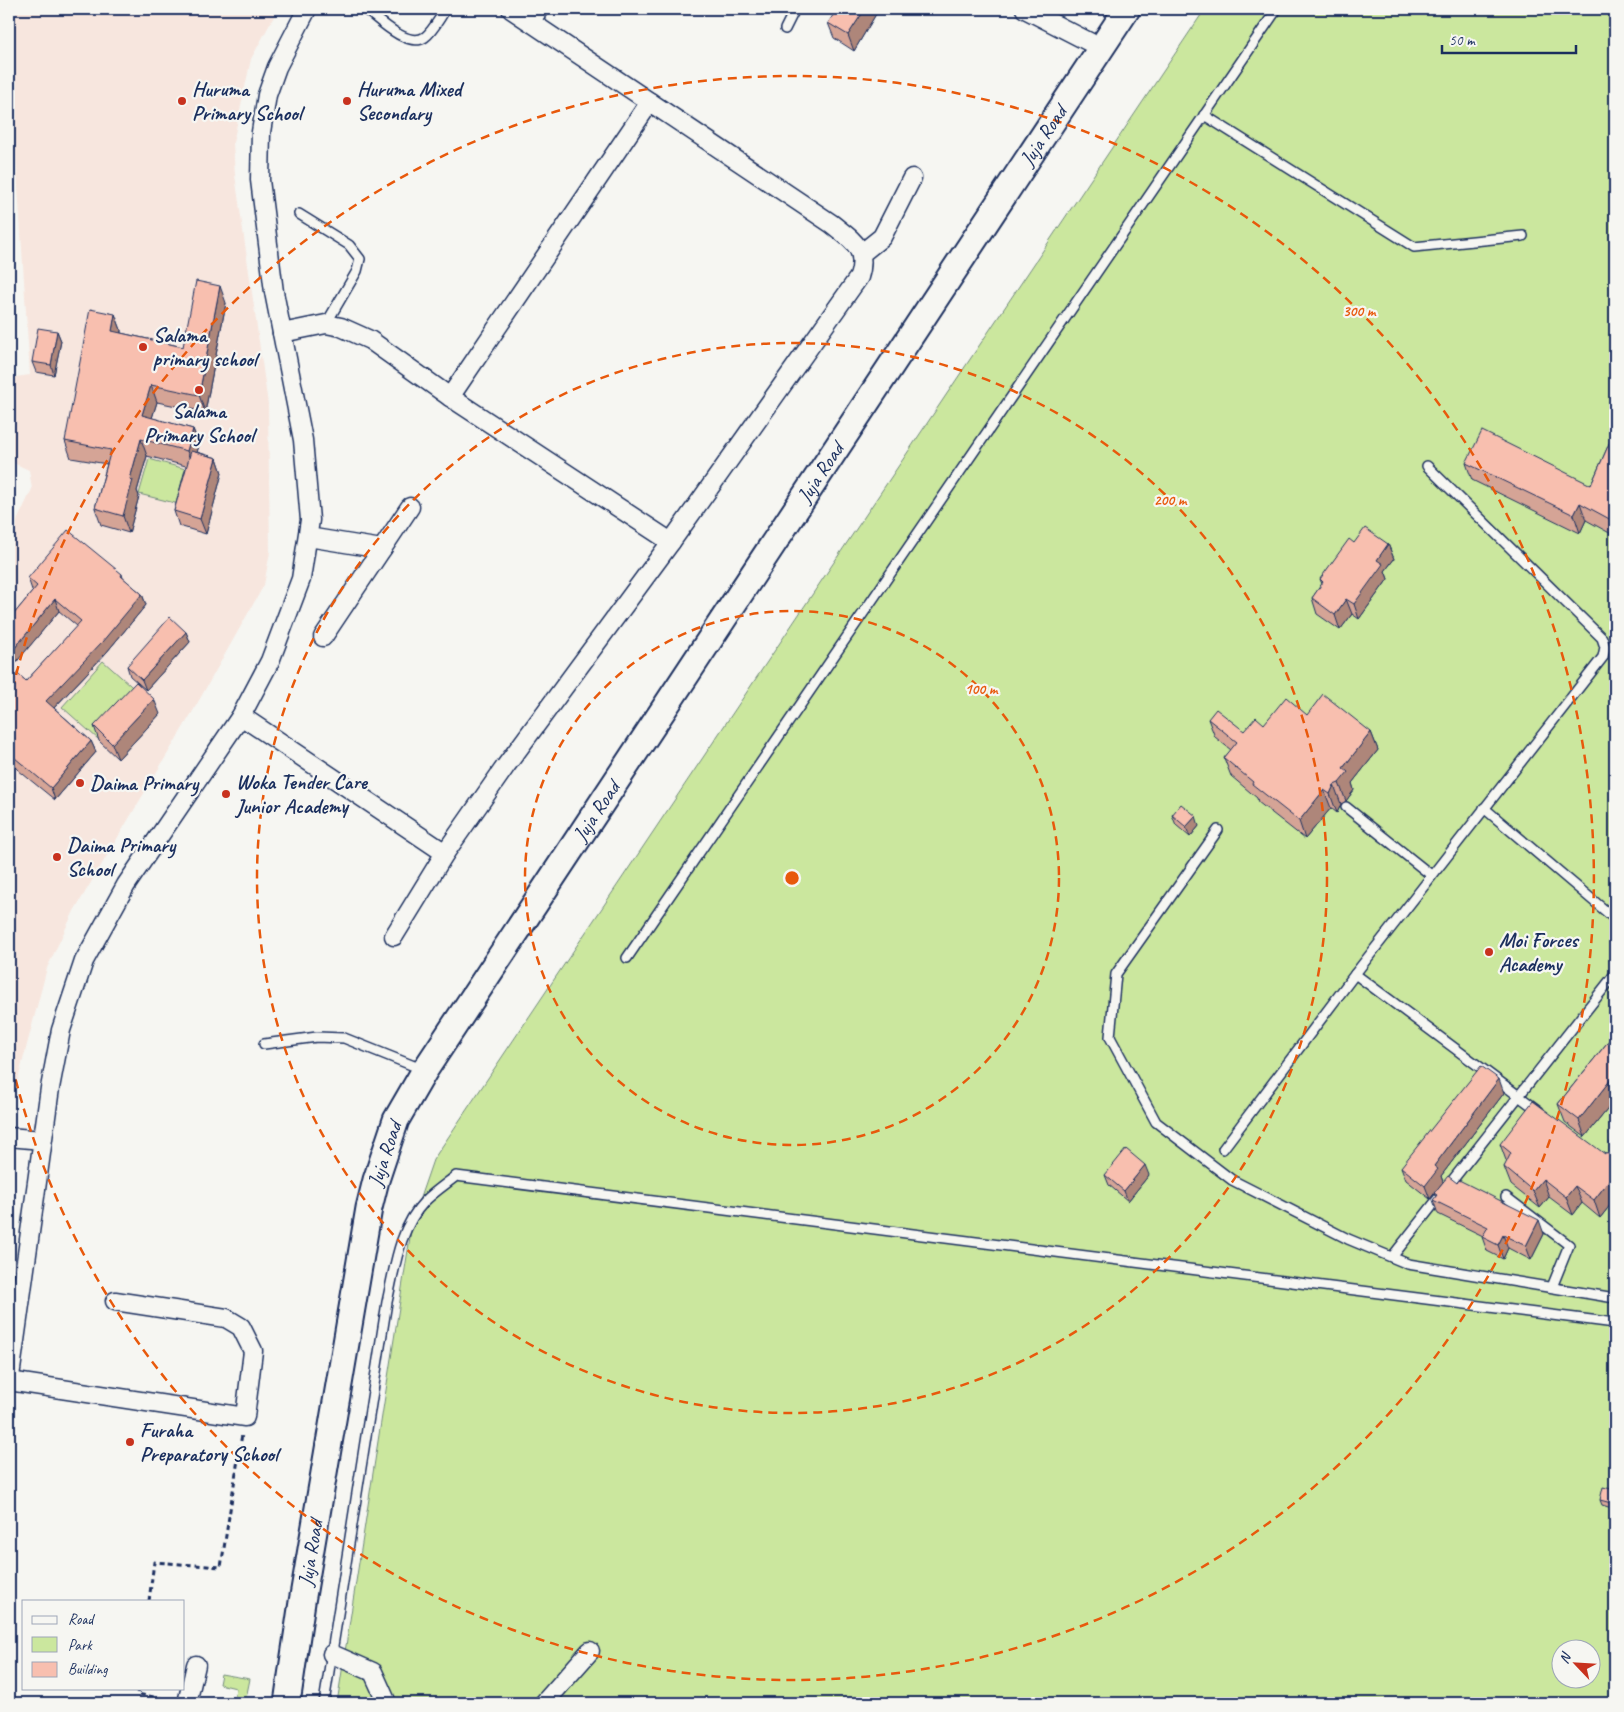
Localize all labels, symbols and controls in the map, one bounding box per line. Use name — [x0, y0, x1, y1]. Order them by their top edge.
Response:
scale bar — [1442, 22, 1575, 54]
text: 50 m — [1449, 31, 1476, 50]
place label: Huruma Primary School — [192, 76, 306, 126]
place label: Huruma Mixed Secondary — [357, 76, 465, 127]
marker: Huruma Primary School — [176, 95, 188, 107]
marker: Huruma Mixed Secondary — [341, 95, 353, 107]
street label: Juja Road — [1013, 97, 1075, 172]
text: 300 m — [1343, 302, 1377, 321]
place label: Salama primary school — [153, 322, 261, 373]
marker: Salama primary school — [137, 341, 149, 353]
marker: Salama Primary School — [193, 384, 205, 396]
place label: Salama Primary School — [144, 398, 258, 448]
street label: Juja Road — [790, 434, 852, 509]
text: 200 m — [1154, 491, 1188, 510]
text: 100 m — [965, 680, 999, 699]
place label: Woka Tender Care Junior Academy — [234, 769, 369, 819]
place label: Daima Primary — [90, 770, 200, 797]
street label: Juja Road — [566, 773, 628, 847]
marker: Daima Primary — [74, 777, 86, 789]
marker: Woka Tender Care Junior Academy — [220, 788, 232, 800]
place label: Daima Primary School — [67, 832, 177, 882]
marker: Daima Primary School — [51, 851, 63, 863]
centre of rings — [783, 869, 801, 887]
place label: Moi Forces Academy — [1499, 927, 1580, 977]
marker: Moi Forces Academy — [1483, 946, 1495, 958]
street label: Juja Road — [362, 1115, 409, 1190]
place label: Furaha Preparatory School — [140, 1417, 282, 1467]
marker: Furaha Preparatory School — [124, 1436, 136, 1448]
street label: Juja Road — [292, 1514, 329, 1589]
legend — [22, 1600, 185, 1690]
text: Road — [68, 1610, 95, 1629]
text: Park — [68, 1636, 93, 1655]
north arrow — [1552, 1640, 1602, 1690]
text: N — [1555, 1649, 1575, 1666]
text: Building — [68, 1660, 108, 1679]

